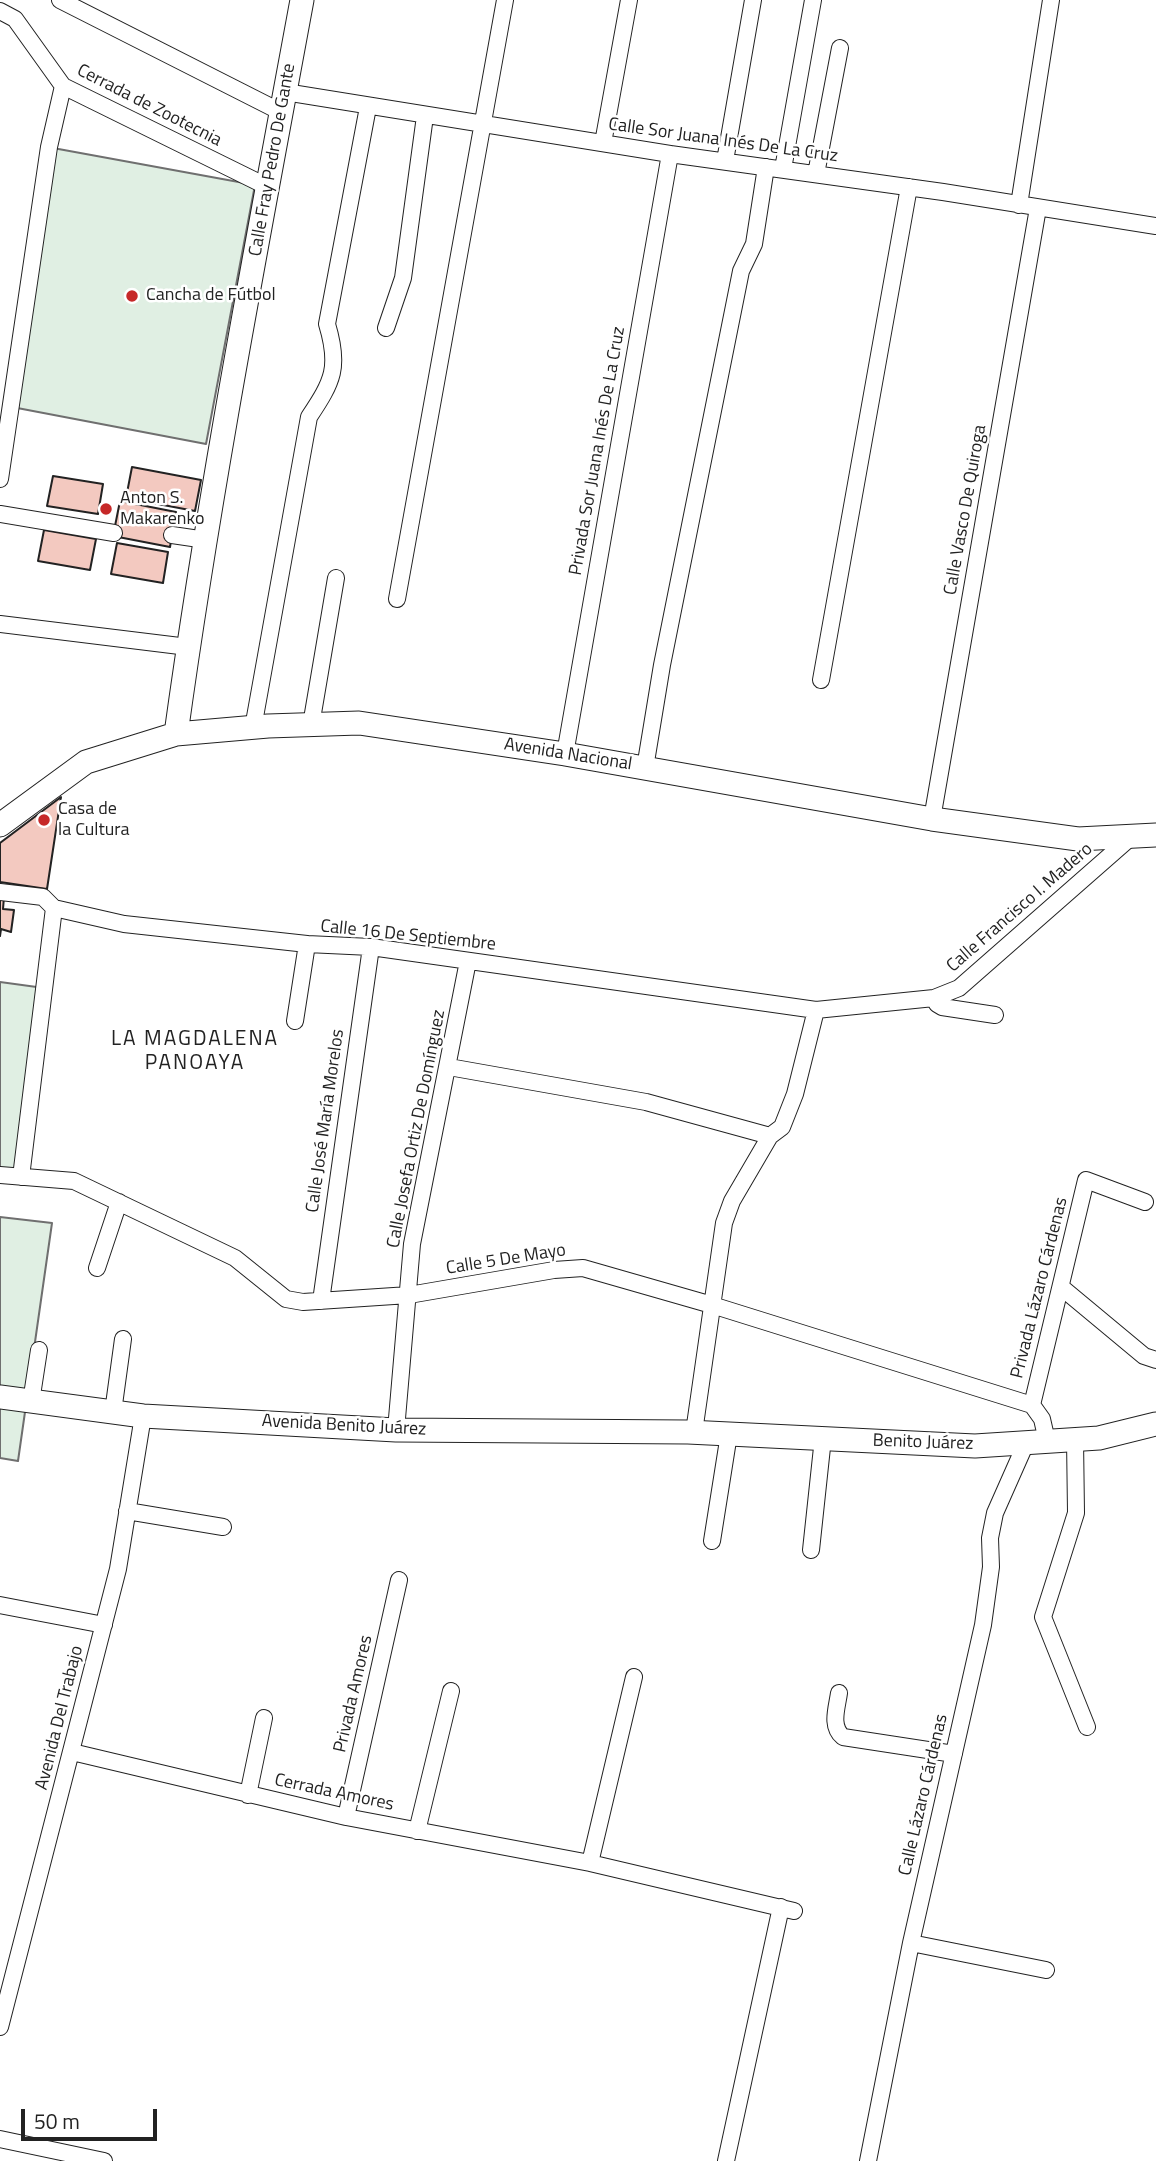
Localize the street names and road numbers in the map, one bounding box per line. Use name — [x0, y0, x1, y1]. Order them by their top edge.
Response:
street label: Cerrada de Zootecnia — [73, 60, 225, 152]
street label: Calle Fray Pedro De Gante — [245, 62, 301, 258]
street label: Calle Sor Juana Inés De La Cruz — [607, 114, 839, 168]
street label: Privada Sor Juana Inés De La Cruz — [565, 325, 631, 577]
street label: Calle Vasco De Quiroga — [940, 423, 992, 597]
street label: Avenida Nacional — [502, 734, 634, 776]
street label: Calle Francisco I. Madero — [943, 839, 1097, 977]
street label: Calle 16 De Septiembre — [319, 916, 497, 956]
street label: Calle Josefa Ortiz De Domínguez — [383, 1008, 451, 1250]
street label: Calle José María Morelos — [302, 1028, 350, 1214]
street label: Privada Lázaro Cárdenas — [1007, 1195, 1073, 1381]
street label: Calle 5 De Mayo — [445, 1240, 567, 1280]
street label: Avenida Benito Juárez — [261, 1411, 427, 1441]
street label: Benito Juárez — [872, 1430, 974, 1456]
street label: Privada Amores — [330, 1633, 378, 1755]
street label: Avenida Del Trabajo — [32, 1644, 88, 1792]
street label: Calle Lázaro Cárdenas — [895, 1712, 953, 1878]
street label: Cerrada Amores — [272, 1770, 396, 1816]

